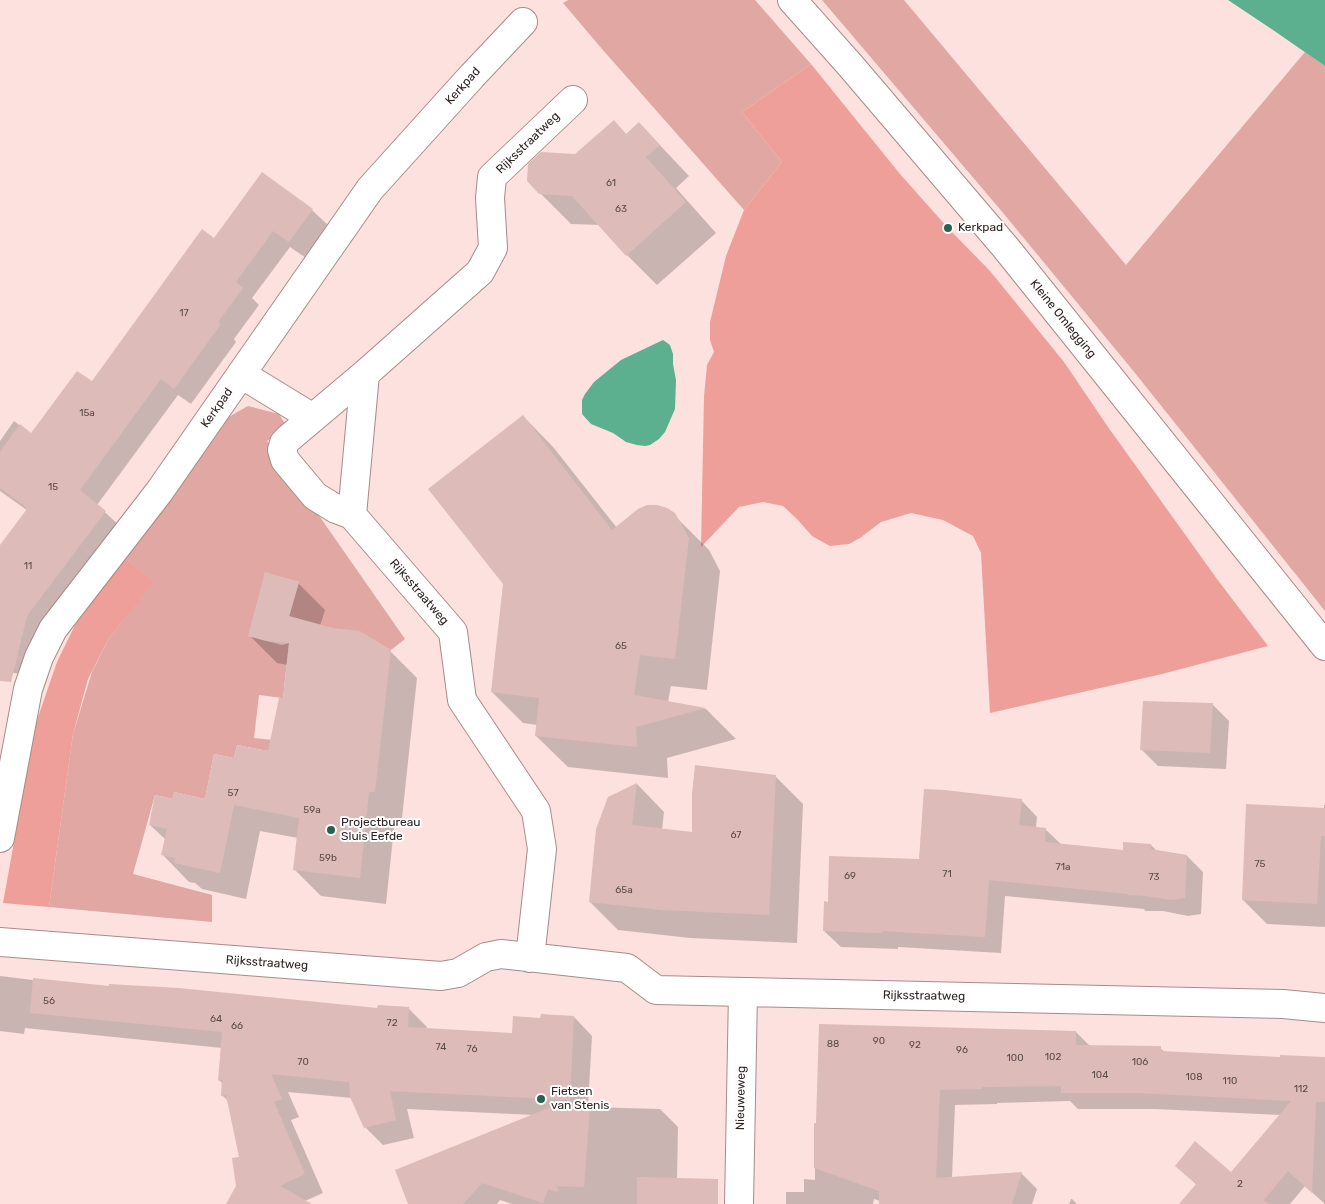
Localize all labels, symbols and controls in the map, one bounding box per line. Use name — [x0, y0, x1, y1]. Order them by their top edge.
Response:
street label: Kerkpad — [443, 64, 483, 108]
street label: Rijksstraatweg — [493, 109, 563, 177]
house number: 61 — [606, 177, 616, 189]
house number: 63 — [615, 203, 627, 215]
place label: Kerkpad — [958, 221, 1003, 235]
marker: Kerkpad — [942, 222, 954, 234]
street label: Kleine Omlegging — [1027, 277, 1099, 361]
house number: 17 — [179, 307, 189, 319]
street label: Kerkpad — [198, 385, 236, 431]
house number: 15a — [79, 407, 95, 419]
house number: 15 — [48, 481, 58, 493]
street label: Rijksstraatweg — [387, 556, 451, 628]
house number: 11 — [24, 560, 32, 572]
house number: 65 — [615, 640, 627, 652]
house number: 57 — [227, 787, 239, 799]
house number: 59a — [303, 804, 321, 816]
place label: Projectbureau Sluis Eefde — [341, 816, 420, 844]
marker: Projectbureau Sluis Eefde — [325, 824, 337, 836]
house number: 67 — [731, 829, 741, 841]
house number: 59b — [319, 852, 337, 864]
house number: 75 — [1254, 858, 1266, 870]
house number: 71a — [1056, 861, 1070, 873]
house number: 71 — [942, 868, 952, 880]
house number: 69 — [844, 870, 856, 882]
house number: 73 — [1148, 871, 1160, 883]
house number: 65a — [615, 884, 633, 896]
street label: Rijksstraatweg — [225, 953, 309, 973]
street label: Rijksstraatweg — [883, 988, 965, 1004]
house number: 56 — [43, 995, 55, 1007]
house number: 64 — [210, 1013, 222, 1025]
house number: 72 — [387, 1017, 397, 1029]
house number: 66 — [231, 1020, 243, 1032]
house number: 90 — [873, 1035, 885, 1047]
house number: 88 — [827, 1038, 839, 1050]
house number: 92 — [909, 1039, 921, 1051]
house number: 74 — [436, 1041, 446, 1053]
house number: 76 — [467, 1043, 477, 1055]
house number: 96 — [956, 1044, 968, 1056]
house number: 102 — [1045, 1051, 1061, 1063]
house number: 100 — [1007, 1052, 1023, 1064]
house number: 70 — [297, 1056, 309, 1068]
house number: 106 — [1132, 1056, 1148, 1068]
street label: Nieuweweg — [733, 1066, 749, 1130]
house number: 104 — [1092, 1069, 1108, 1081]
house number: 108 — [1186, 1071, 1202, 1083]
house number: 110 — [1223, 1075, 1237, 1087]
house number: 112 — [1294, 1083, 1308, 1095]
place label: Fietsen van Stenis — [551, 1085, 609, 1113]
marker: Fietsen van Stenis — [535, 1093, 547, 1105]
house number: 2 — [1237, 1178, 1243, 1190]

